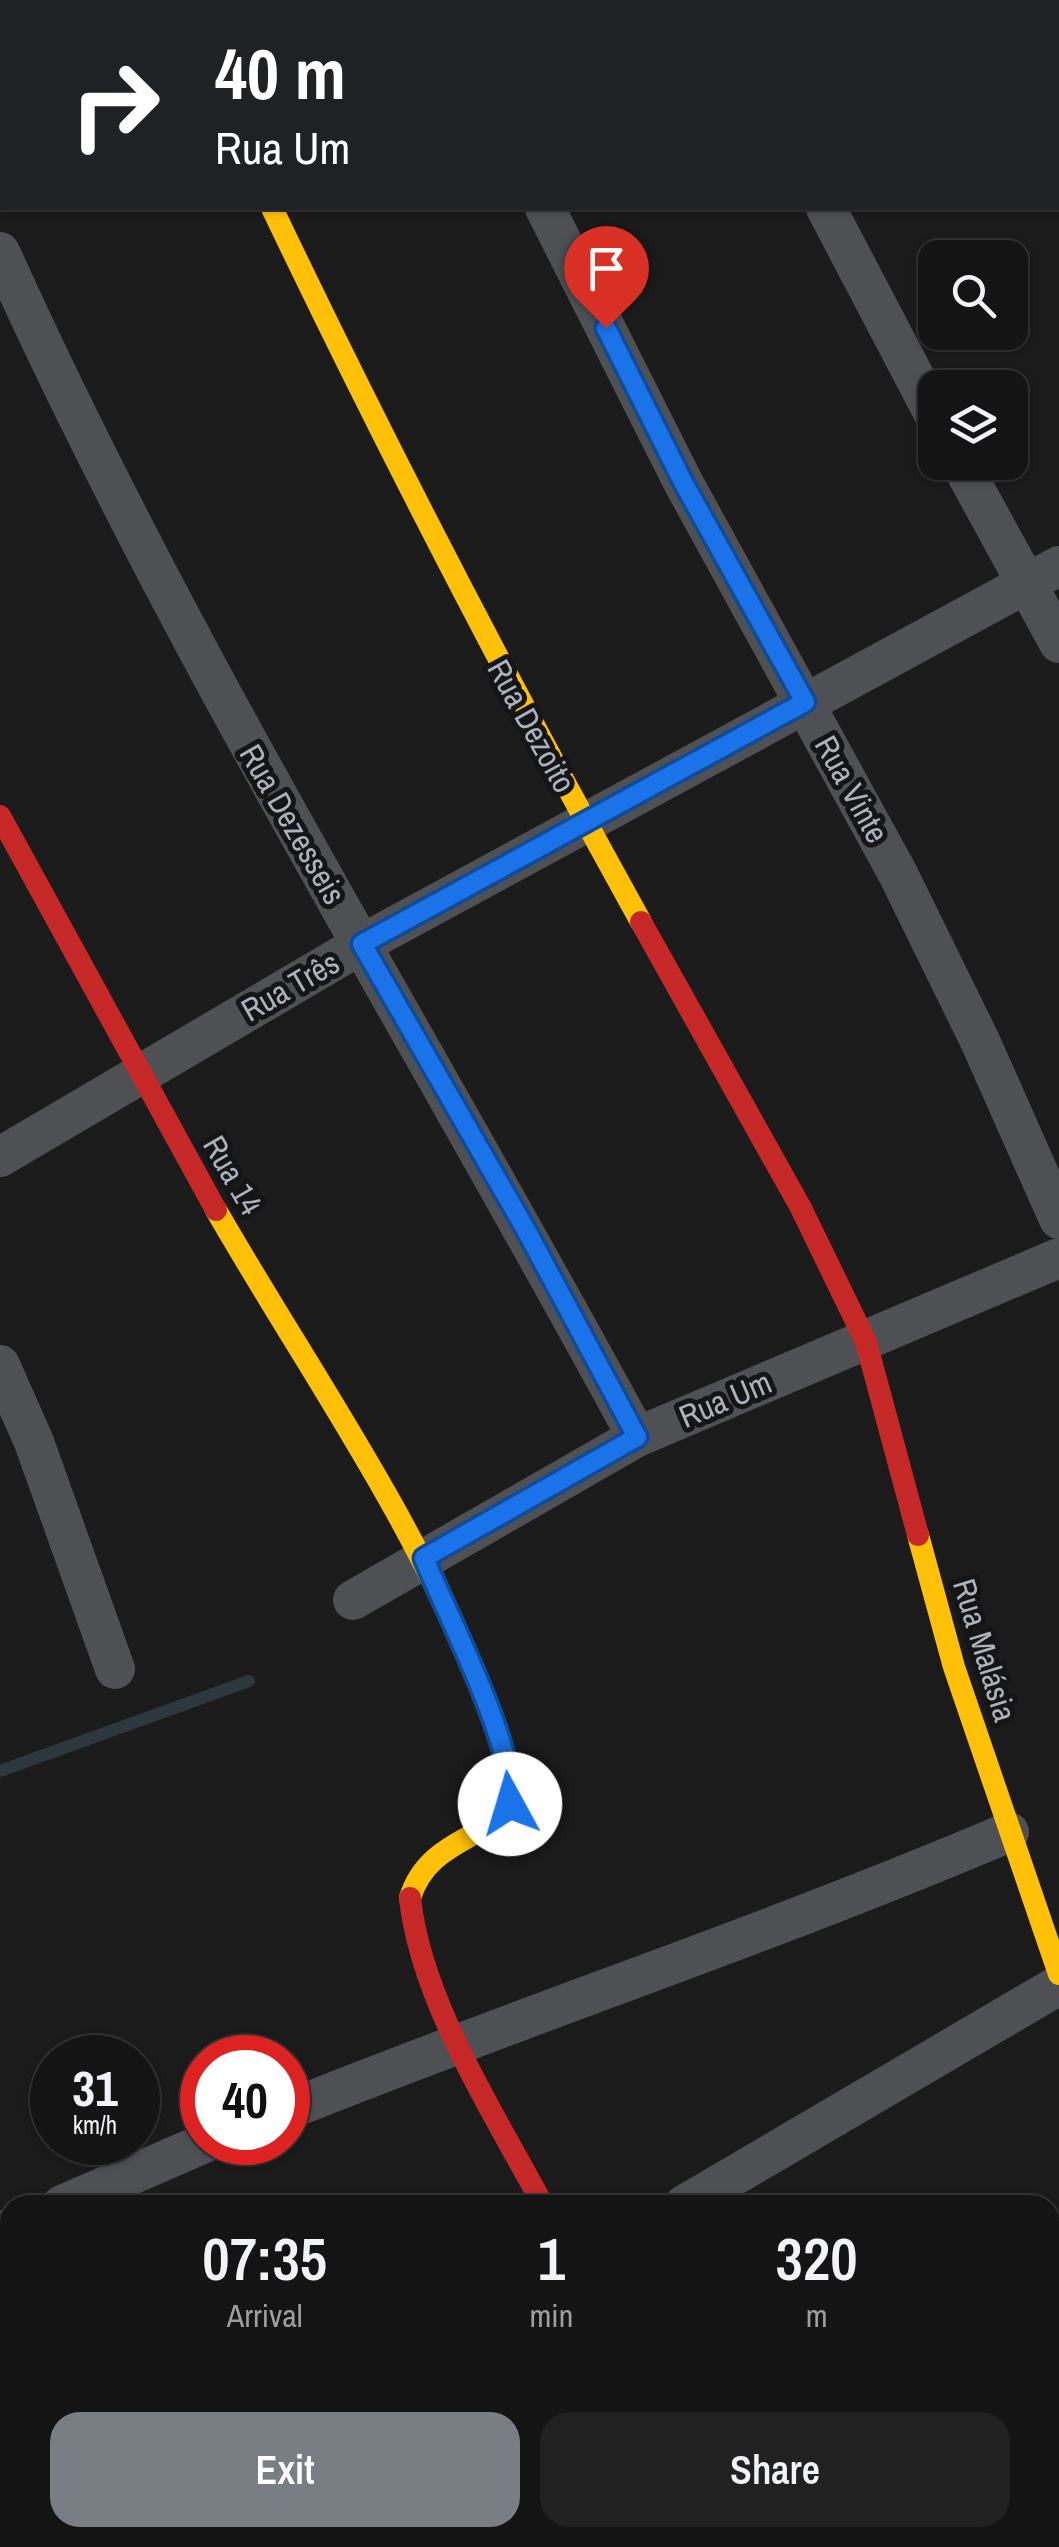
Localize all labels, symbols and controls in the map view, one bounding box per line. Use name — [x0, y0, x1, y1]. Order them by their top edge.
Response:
text: 40 m — [215, 27, 346, 121]
icon: right — [50, 40, 180, 170]
text: Rua Um — [215, 117, 350, 178]
pin — [564, 226, 649, 329]
map controls — [918, 240, 1028, 480]
button: search — [918, 240, 1028, 350]
icon: arrive — [579, 241, 634, 296]
button: layers — [918, 370, 1028, 480]
street label: Rua Dezoito — [478, 652, 586, 800]
street label: Rua Vinte — [805, 728, 899, 850]
street label: Rua Dezesseis — [230, 736, 356, 912]
street label: Rua Três — [233, 941, 347, 1031]
street label: Rua 14 — [193, 1128, 273, 1222]
street label: Rua Um — [672, 1360, 778, 1438]
street label: Rua Malásia — [943, 1573, 1027, 1727]
position arrow — [458, 1752, 562, 1856]
speed limit sign: 40 — [180, 2035, 310, 2165]
text: 31 — [72, 2054, 118, 2122]
text: km/h — [73, 2108, 117, 2142]
text: 07:35 — [202, 2218, 327, 2299]
text: 1 — [538, 2218, 565, 2299]
text: 320 — [776, 2218, 858, 2299]
text: Arrival — [227, 2294, 303, 2337]
text: min — [530, 2294, 573, 2337]
text: m — [806, 2294, 828, 2337]
button: Exit — [50, 2412, 520, 2527]
button: Share — [540, 2412, 1010, 2527]

